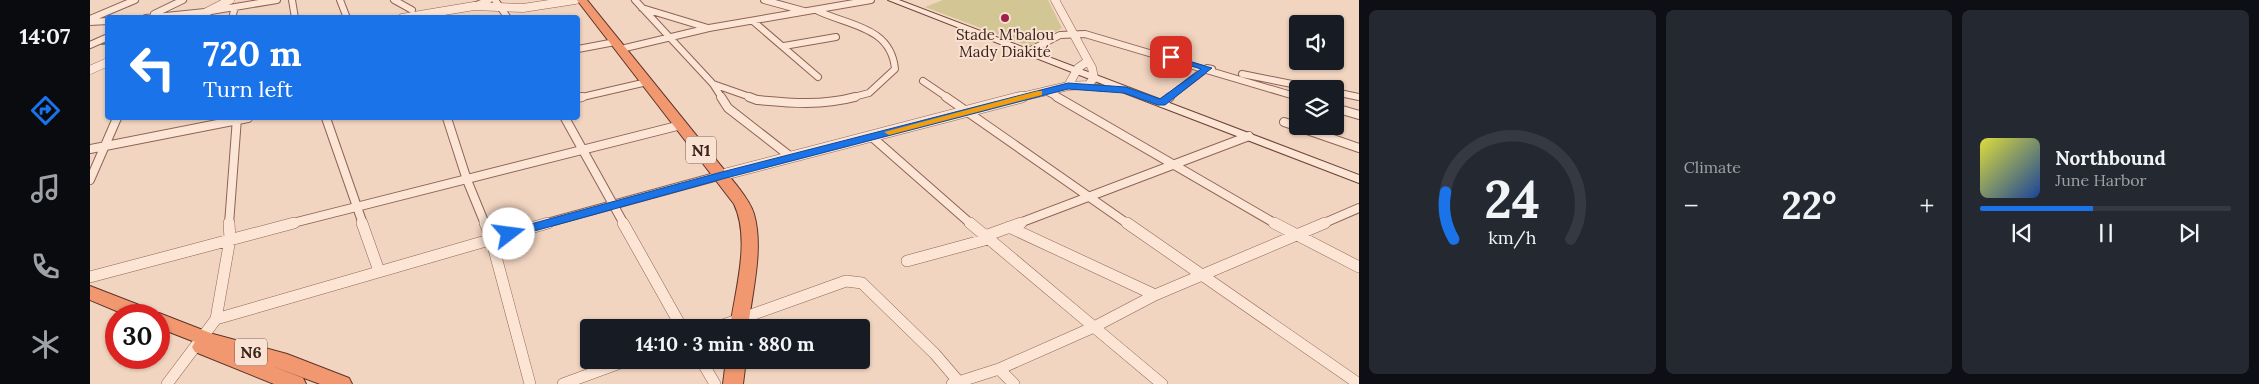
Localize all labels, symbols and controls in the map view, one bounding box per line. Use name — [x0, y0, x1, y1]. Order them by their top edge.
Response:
marker: Stade M'balou Mady Diakité — [999, 12, 1011, 24]
map controls — [1289, 15, 1344, 135]
button: sound — [1289, 15, 1344, 70]
text: 14:07 — [20, 22, 70, 50]
place label: Stade M'balou Mady Diakité — [956, 25, 1054, 61]
text: 720 m — [203, 31, 302, 76]
icon: left — [120, 35, 185, 100]
pin — [1150, 36, 1192, 78]
icon: arrive — [1157, 43, 1185, 71]
text: Turn left — [203, 75, 293, 103]
button: layers — [1289, 80, 1344, 135]
icon: directions — [28, 93, 63, 128]
road number: N1 — [686, 136, 716, 164]
text: Northbound — [2055, 146, 2166, 170]
text: Climate — [1684, 157, 1741, 177]
text: 24 — [1484, 166, 1540, 232]
text: June Harbor — [2055, 170, 2147, 190]
icon: music — [28, 171, 63, 206]
text: 22° — [1781, 181, 1837, 229]
text: − — [1684, 188, 1699, 224]
text: + — [1919, 188, 1934, 224]
position arrow — [482, 207, 534, 259]
icon: previous — [2008, 219, 2036, 247]
icon: pause — [2092, 219, 2120, 247]
icon: next — [2175, 219, 2203, 247]
text: km/h — [1488, 226, 1537, 249]
icon: phone — [28, 249, 63, 284]
speed limit sign: 30 — [105, 304, 170, 369]
icon: climate — [28, 327, 63, 362]
text: 14:10 · 3 min · 880 m — [636, 332, 814, 356]
road number: N6 — [235, 338, 267, 366]

